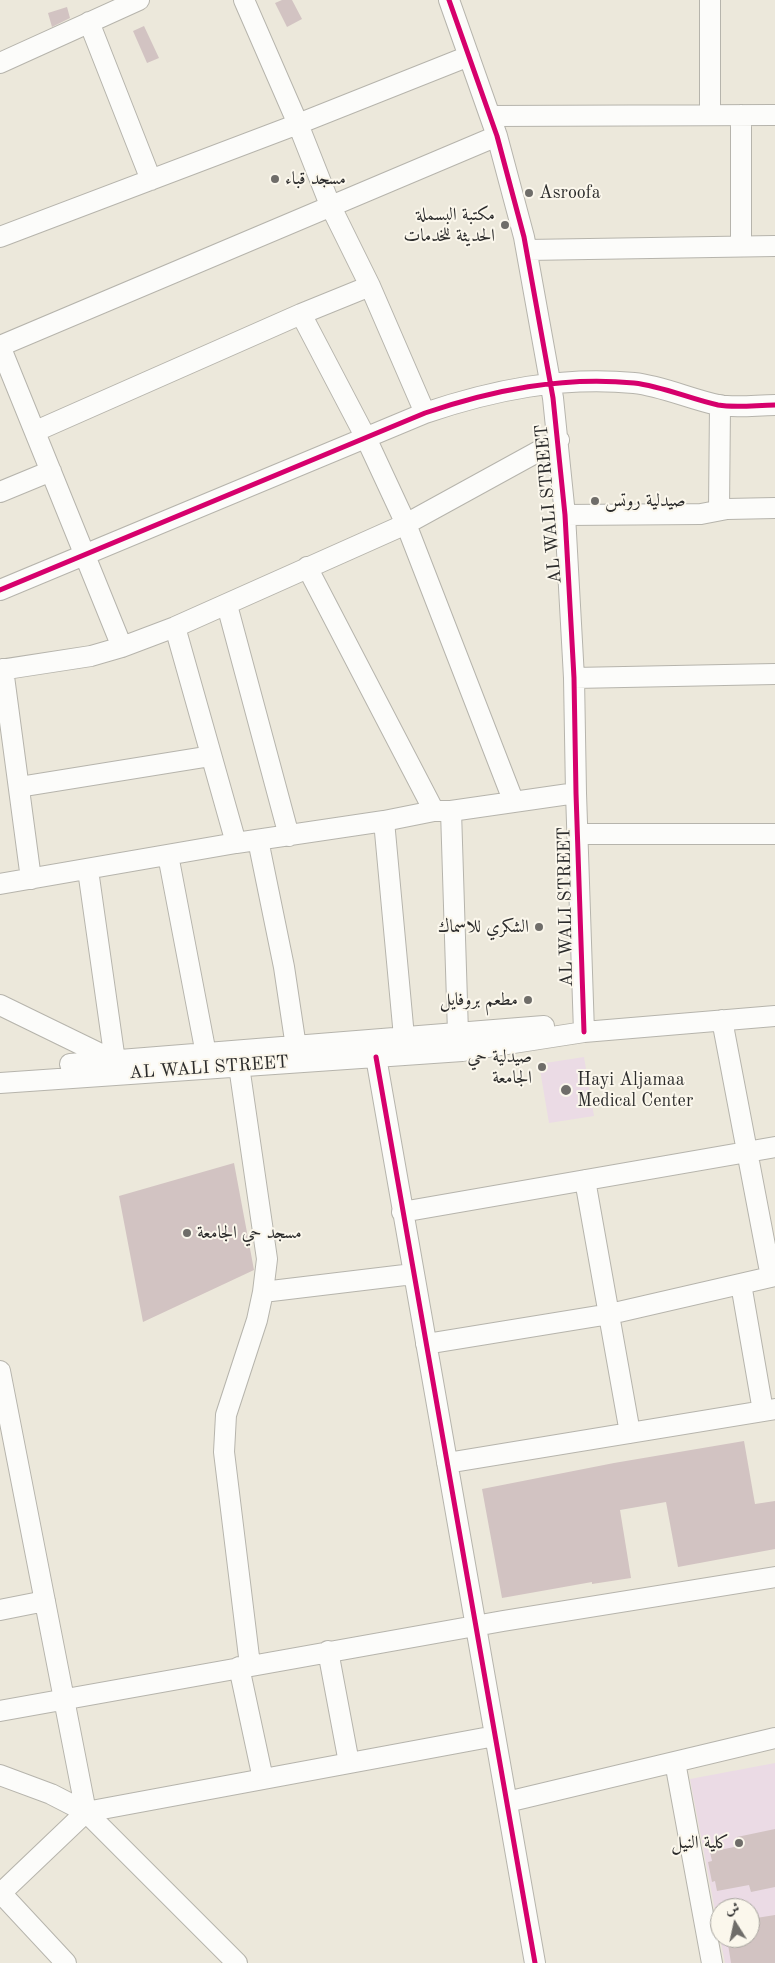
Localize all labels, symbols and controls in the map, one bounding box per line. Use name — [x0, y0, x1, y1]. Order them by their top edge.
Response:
place label: مسجد قباء — [285, 168, 346, 190]
marker: مسجد قباء — [269, 173, 281, 185]
place label: Asroofa — [539, 182, 601, 204]
marker: Asroofa — [523, 187, 535, 199]
place label: مكتبة البسملة الحديثة للخدمات — [403, 204, 495, 246]
marker: مكتبة البسملة الحديثة للخدمات — [499, 219, 511, 231]
street label: AL WALI STREET — [531, 423, 567, 585]
place label: صيدلية روتس — [605, 490, 685, 512]
marker: صيدلية روتس — [589, 495, 601, 507]
street label: AL WALI STREET — [554, 827, 578, 987]
place label: الشكري للاسماك — [438, 916, 529, 938]
marker: الشكري للاسماك — [533, 921, 545, 933]
place label: مطعم بروفايل — [440, 989, 518, 1011]
marker: مطعم بروفايل — [522, 994, 534, 1006]
place label: صيدلية حي الجامعة — [468, 1046, 532, 1088]
street label: AL WALI STREET — [128, 1052, 290, 1084]
marker: صيدلية حي الجامعة — [536, 1061, 548, 1073]
place label: Hayi Aljamaa Medical Center — [577, 1069, 693, 1112]
marker: Hayi Aljamaa Medical Center — [559, 1083, 573, 1097]
place label: مسجد حي الجامعة — [197, 1222, 302, 1244]
marker: مسجد حي الجامعة — [181, 1227, 193, 1239]
place label: كلية النيل — [671, 1832, 729, 1854]
marker: كلية النيل — [733, 1837, 745, 1849]
north arrow — [710, 1898, 760, 1948]
text: ش — [725, 1901, 741, 1917]

